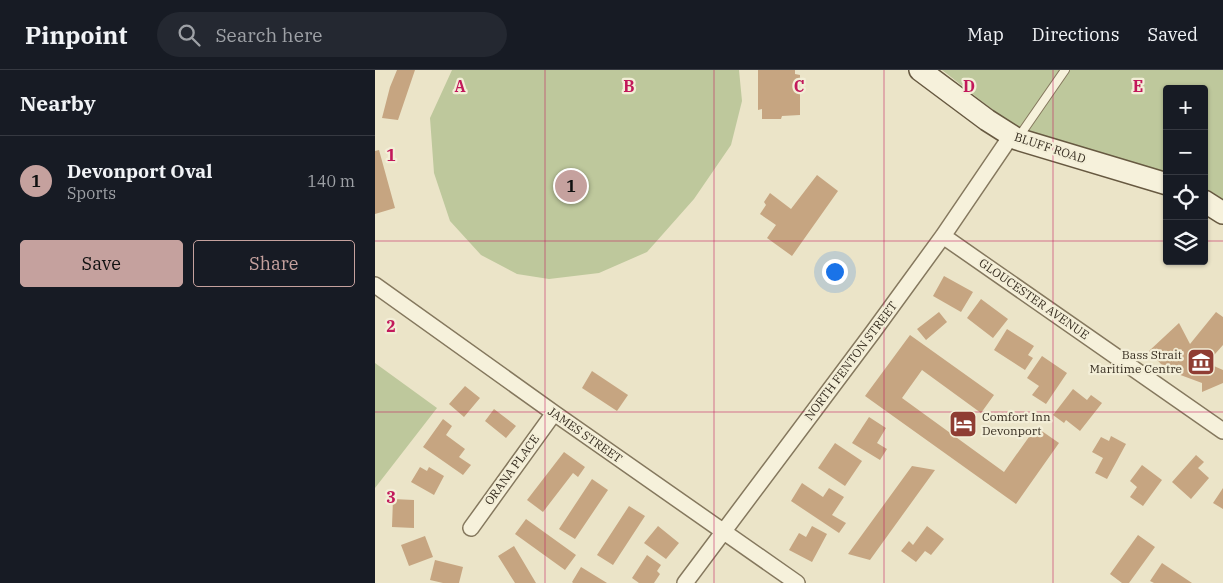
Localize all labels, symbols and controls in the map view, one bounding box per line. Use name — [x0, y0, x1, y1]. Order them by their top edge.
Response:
search box — [157, 12, 507, 57]
text: Pinpoint — [25, 19, 127, 51]
icon: search — [175, 21, 203, 49]
text: Search here — [215, 23, 322, 47]
text: Map — [967, 23, 1004, 46]
text: Directions — [1032, 23, 1120, 46]
text: Saved — [1148, 23, 1198, 46]
text: A — [454, 76, 466, 96]
text: B — [623, 76, 635, 96]
text: C — [794, 76, 804, 96]
text: D — [963, 76, 975, 96]
text: E — [1133, 76, 1143, 96]
map controls — [1163, 85, 1208, 265]
button: + — [1163, 85, 1208, 130]
text: Nearby — [20, 89, 96, 117]
street label: BLUFF ROAD — [1013, 129, 1088, 166]
button: − — [1163, 130, 1208, 175]
text: 1 — [386, 145, 396, 165]
text: Devonport Oval — [67, 159, 212, 183]
pin: 1 — [555, 167, 587, 205]
text: 1 — [31, 171, 41, 191]
text: 140 m — [307, 171, 355, 191]
button: locate — [1163, 175, 1208, 220]
text: Sports — [67, 183, 116, 203]
button: layers — [1163, 220, 1208, 265]
button: Save — [20, 240, 183, 287]
button: Share — [193, 240, 355, 287]
street label: GLOUCESTER AVENUE — [976, 255, 1092, 342]
your location — [822, 259, 848, 285]
street label: NORTH FENTON STREET — [801, 298, 900, 423]
text: 2 — [386, 316, 396, 336]
place label: Bass Strait Maritime Centre — [1089, 347, 1182, 376]
museum icon: Bass Strait Maritime Centre — [1186, 347, 1216, 377]
street label: JAMES STREET — [545, 403, 626, 466]
hotel icon: Comfort Inn Devonport — [948, 409, 978, 439]
place label: Comfort Inn Devonport — [982, 409, 1051, 438]
street label: ORANA PLACE — [481, 432, 542, 508]
text: 3 — [386, 487, 396, 507]

